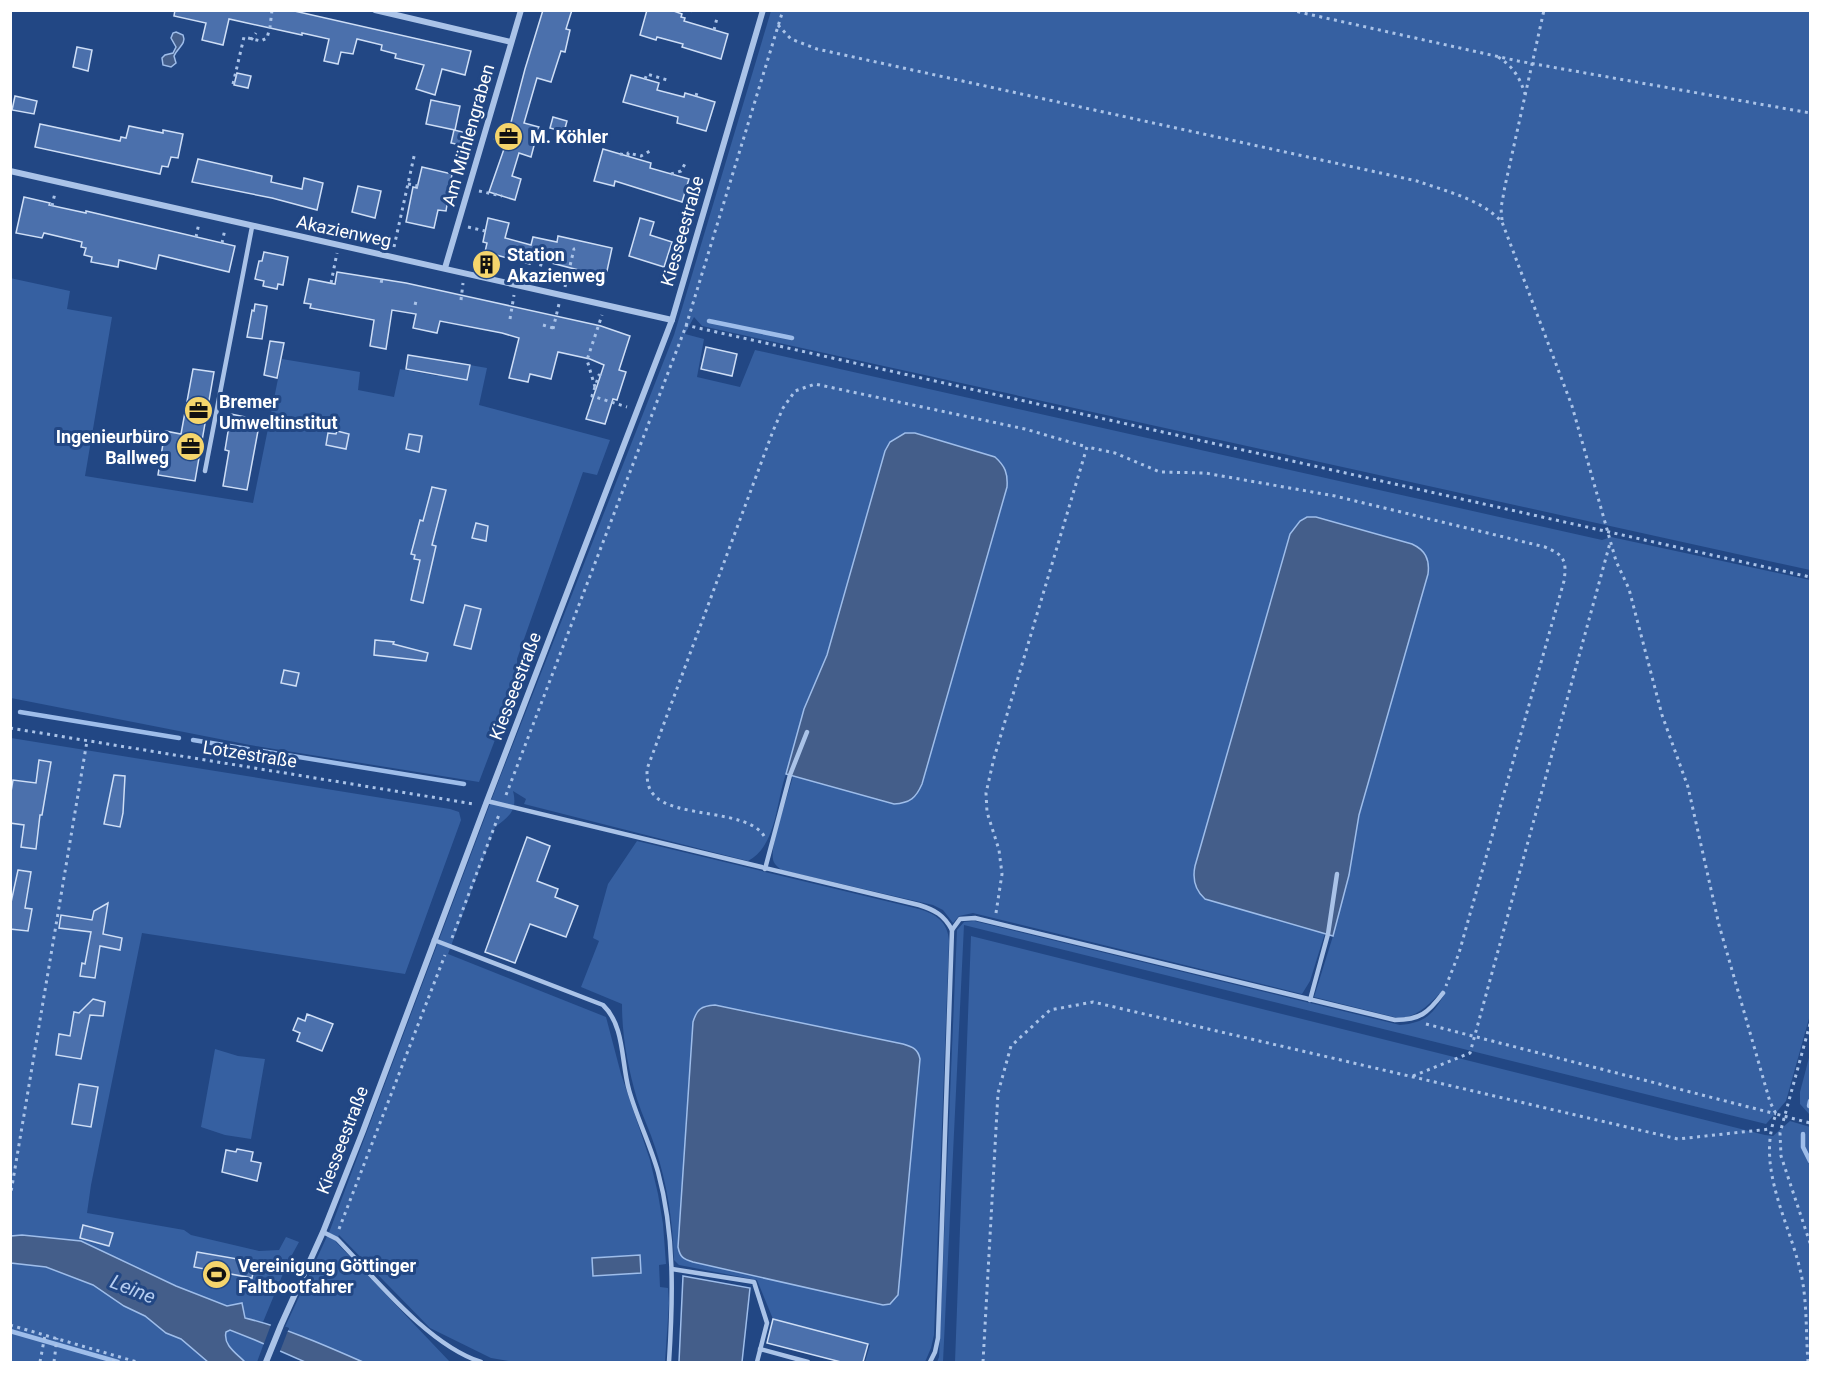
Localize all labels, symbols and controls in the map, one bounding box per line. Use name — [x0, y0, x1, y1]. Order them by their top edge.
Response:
street label: Am Mühlengraben — [438, 62, 498, 208]
office icon: M. Köhler — [493, 120, 525, 152]
place label: M. Köhler — [530, 126, 608, 147]
street label: Kiesseestraße — [656, 173, 708, 289]
street label: Akazienweg — [295, 211, 393, 251]
place label: Station Akazienweg — [507, 244, 605, 286]
building icon: Station Akazienweg — [470, 248, 502, 280]
place label: Bremer Umweltinstitut — [219, 391, 337, 433]
office icon: Bremer Umweltinstitut — [182, 395, 214, 427]
place label: Ingenieurbüro Ballweg — [56, 426, 169, 468]
office icon: Ingenieurbüro Ballweg — [174, 430, 206, 462]
street label: Kiesseestraße — [485, 629, 545, 743]
street label: Lotzestraße — [201, 736, 299, 772]
street label: Kiesseestraße — [312, 1083, 372, 1197]
place label: Vereinigung Göttinger Faltbootfahrer — [238, 1255, 417, 1297]
sports icon: Vereinigung Göttinger Faltbootfahrer — [201, 1259, 233, 1291]
water label: Leine — [107, 1269, 159, 1309]

